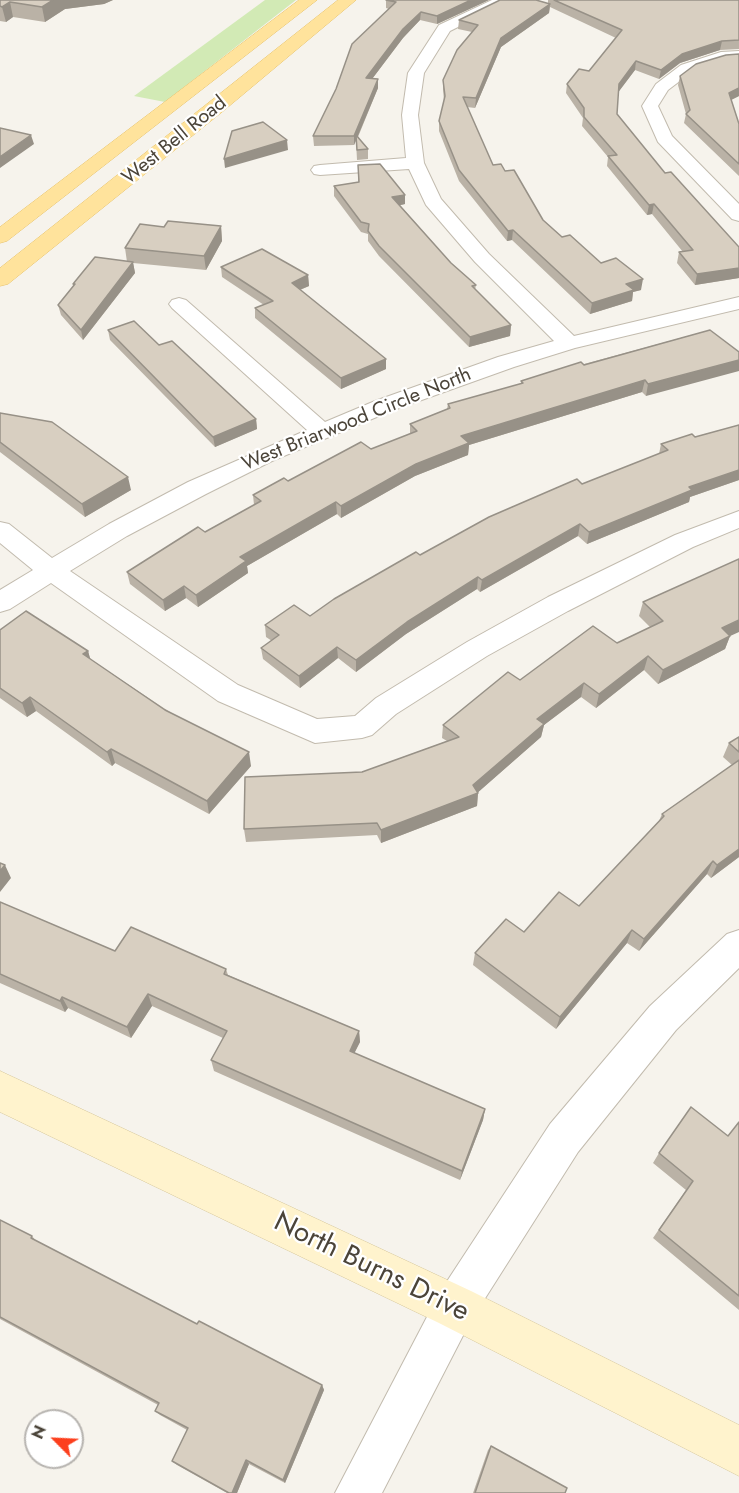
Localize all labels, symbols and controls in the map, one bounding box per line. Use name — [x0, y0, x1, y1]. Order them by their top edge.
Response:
street label: West Bell Road — [118, 92, 232, 190]
street label: West Briarwood Circle North — [239, 363, 475, 477]
street label: North Burns Drive — [268, 1206, 474, 1330]
north arrow — [24, 1409, 84, 1469]
text: N — [26, 1422, 52, 1443]

